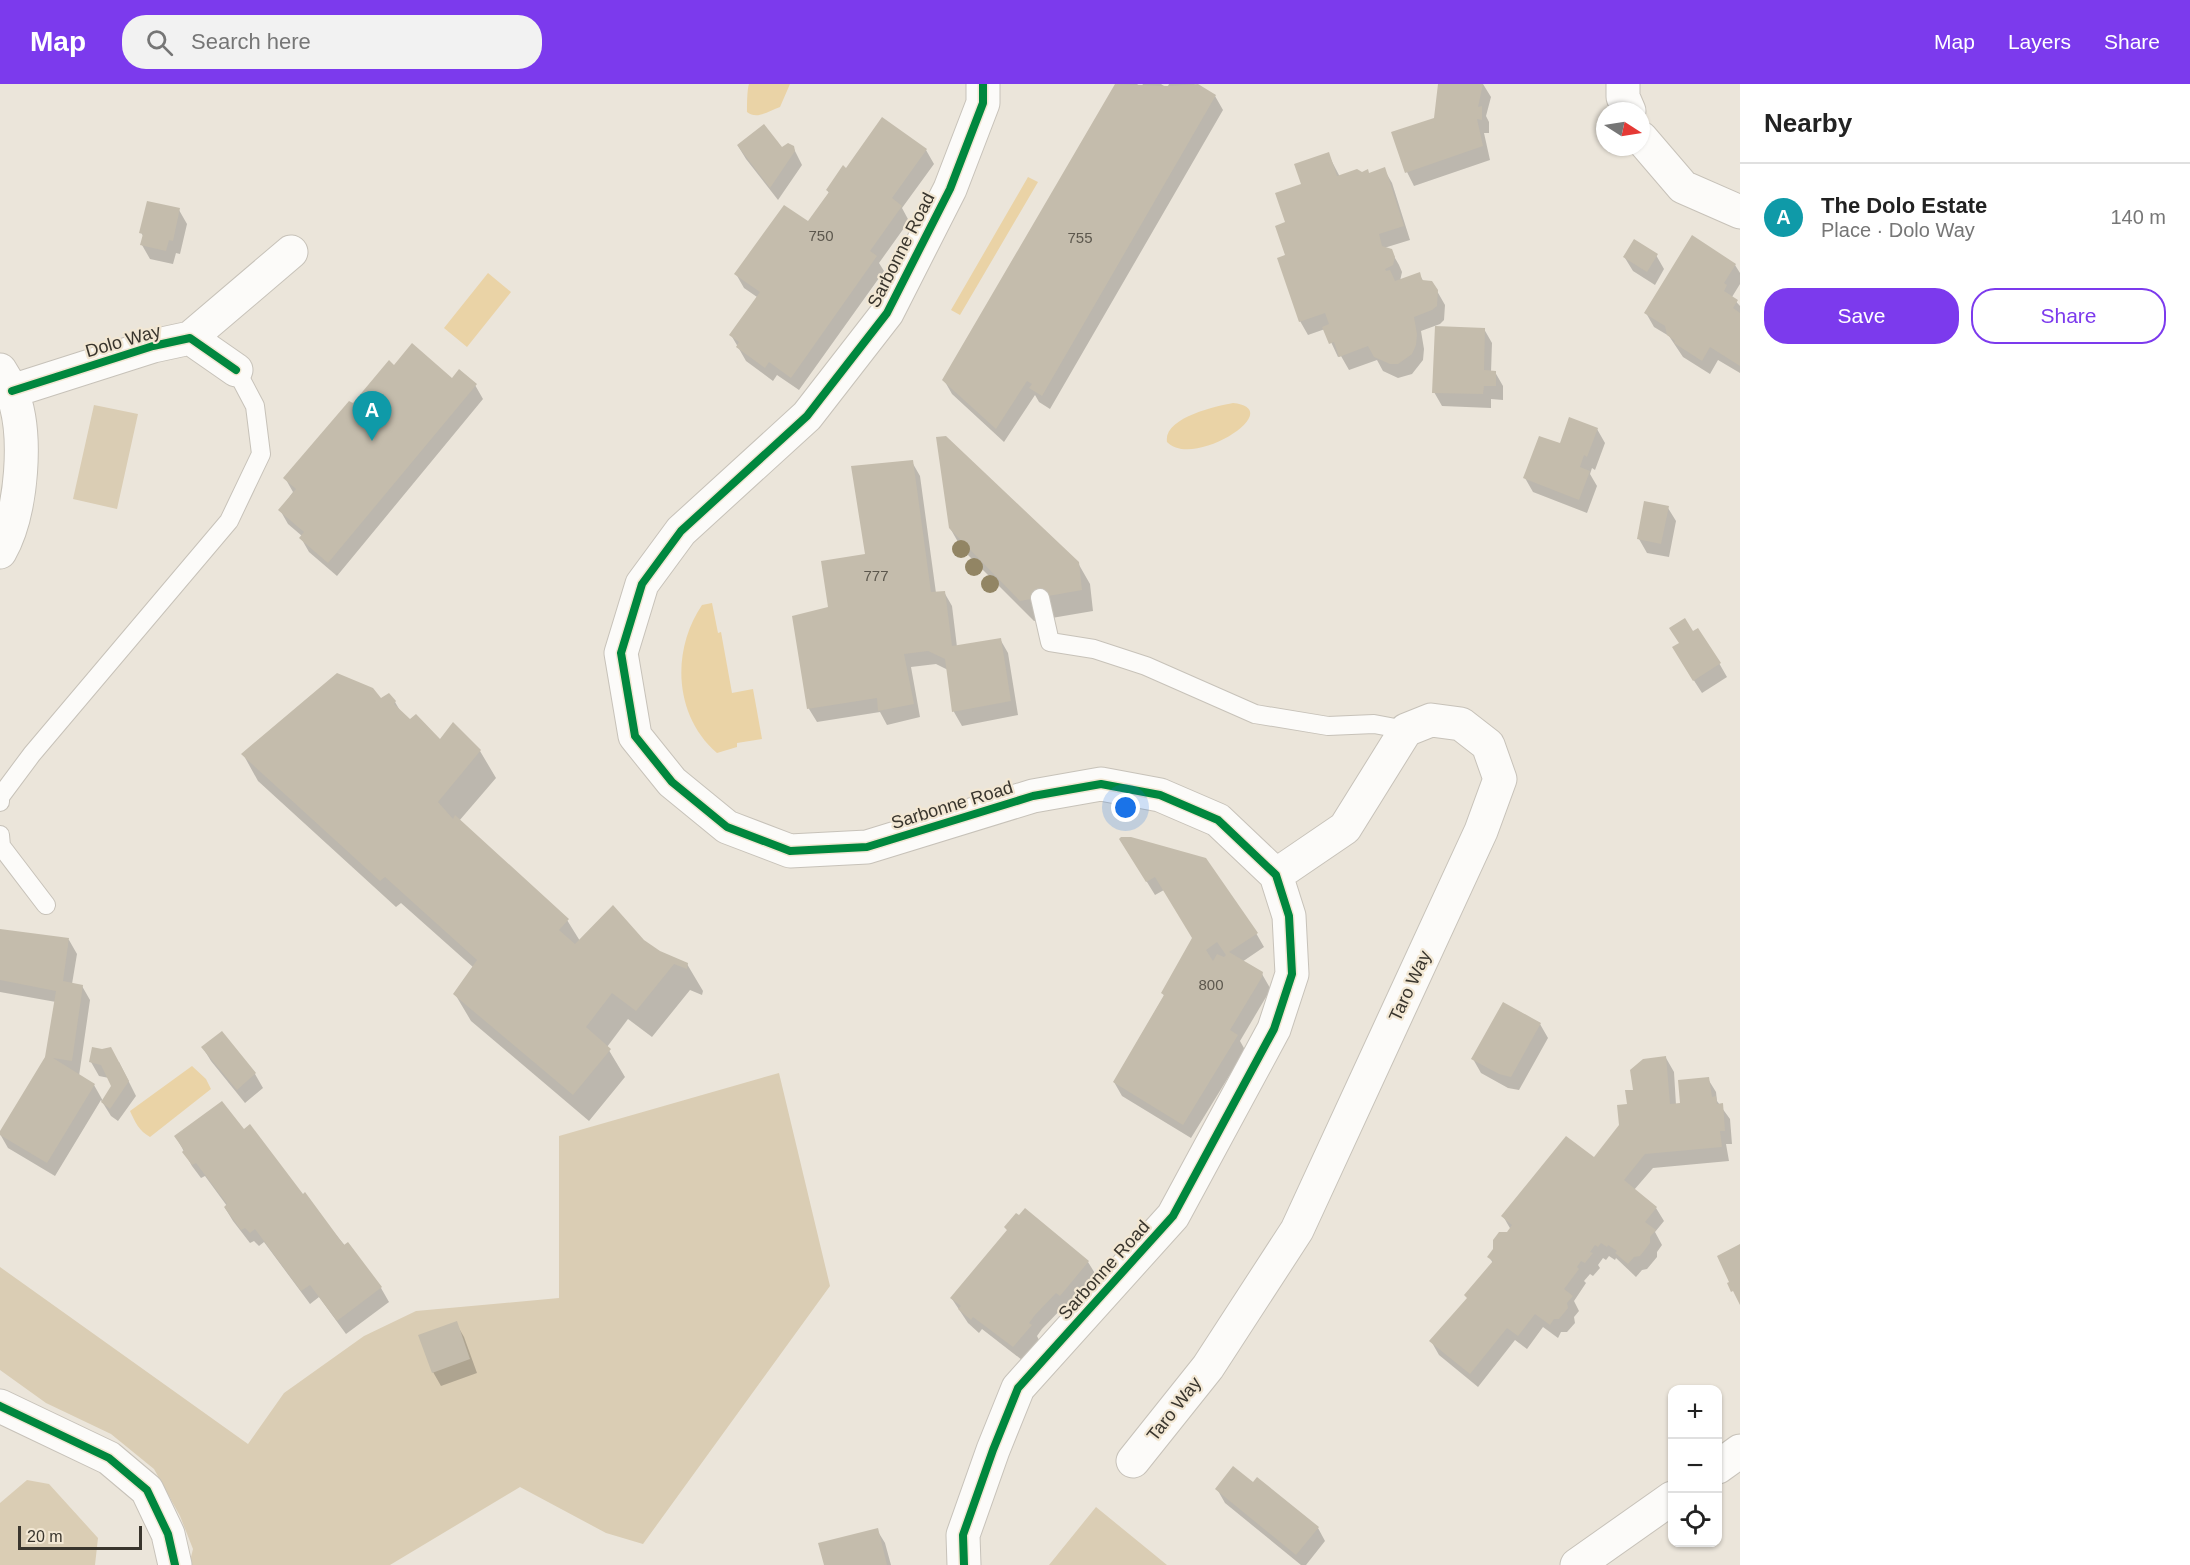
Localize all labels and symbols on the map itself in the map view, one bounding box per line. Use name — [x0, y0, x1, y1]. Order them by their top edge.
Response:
north arrow — [1596, 102, 1650, 156]
street label: Sarbonne Road — [863, 189, 939, 311]
house number: 750 — [808, 227, 834, 244]
house number: 755 — [1067, 229, 1093, 246]
street label: Dolo Way — [83, 321, 163, 361]
pin: A — [352, 392, 392, 441]
house number: 777 — [863, 567, 889, 584]
street label: Sarbonne Road — [889, 777, 1015, 833]
your location — [1111, 793, 1140, 822]
street label: Taro Way — [1385, 948, 1435, 1024]
house number: 800 — [1198, 976, 1224, 993]
street label: Sarbonne Road — [1054, 1216, 1154, 1324]
street label: Taro Way — [1143, 1373, 1205, 1445]
scale bar — [18, 1523, 142, 1550]

